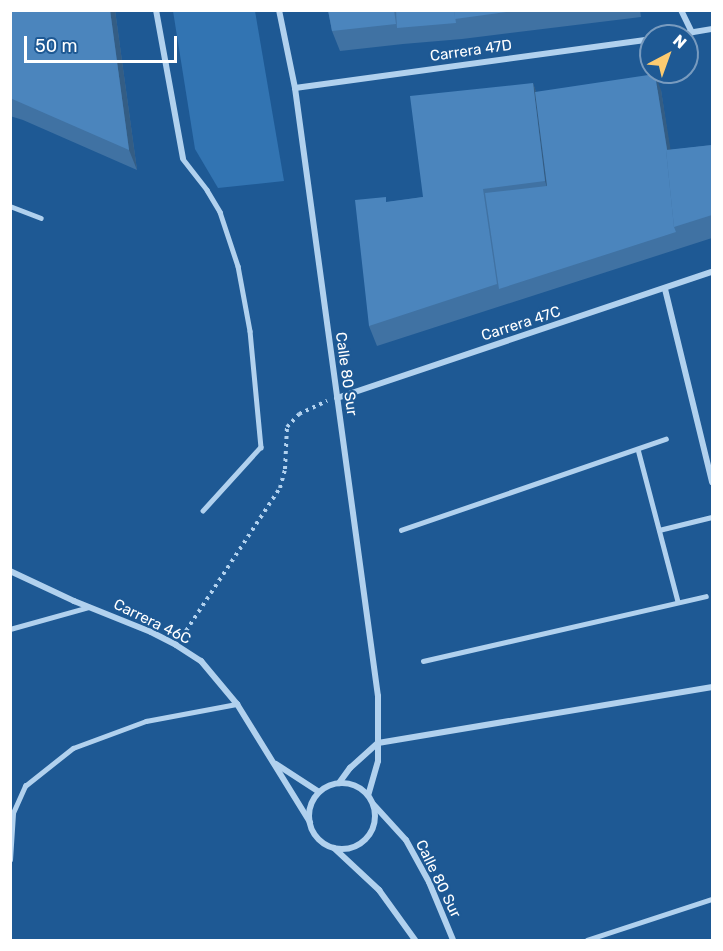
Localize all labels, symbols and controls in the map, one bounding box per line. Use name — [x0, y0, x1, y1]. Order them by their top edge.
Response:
scale bar — [27, 24, 180, 62]
north arrow — [639, 24, 699, 84]
text: N — [669, 31, 690, 52]
text: 50 m — [35, 35, 78, 57]
street label: Carrera 47D — [429, 36, 513, 66]
street label: Carrera 47C — [479, 303, 563, 345]
street label: Calle 80 Sur — [331, 331, 361, 417]
street label: Carrera 46C — [110, 596, 194, 648]
street label: Calle 80 Sur — [411, 837, 465, 921]

